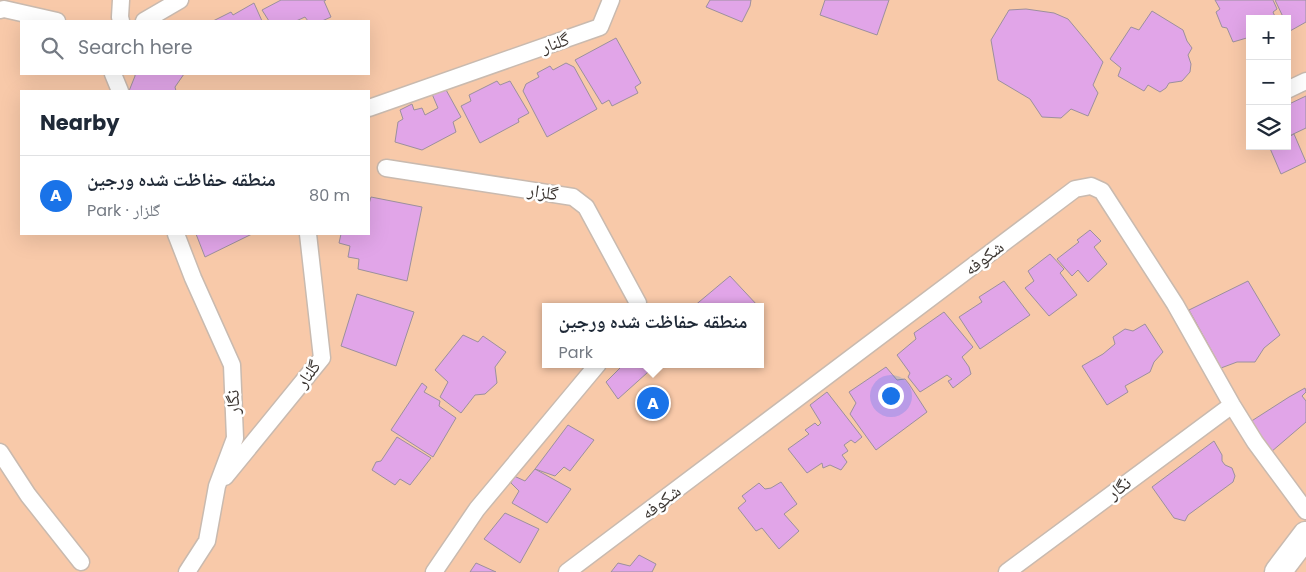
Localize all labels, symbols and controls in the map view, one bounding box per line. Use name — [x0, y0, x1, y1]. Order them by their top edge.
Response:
map controls — [1246, 15, 1291, 150]
button: + — [1246, 15, 1291, 60]
search box — [20, 20, 370, 75]
street label: گلنار — [536, 26, 573, 59]
icon: search — [38, 34, 66, 62]
text: Search here — [78, 34, 192, 61]
button: − — [1246, 60, 1291, 105]
button: layers — [1246, 105, 1291, 150]
text: Nearby — [40, 108, 120, 137]
text: منطقه حفاظت شده ورجین — [87, 166, 276, 193]
street label: گلزار — [525, 177, 561, 206]
text: A — [50, 184, 62, 207]
text: 80 m — [309, 184, 350, 207]
text: Park · گلزار — [87, 199, 160, 222]
street label: شکوفه — [959, 234, 1009, 281]
popup — [542, 303, 764, 368]
text: منطقه حفاظت شده ورجین — [559, 308, 747, 335]
text: Park — [559, 341, 593, 364]
street label: گلنار — [288, 354, 326, 393]
your location — [878, 383, 904, 409]
pin: A — [637, 384, 669, 422]
street label: نگار — [220, 389, 245, 416]
street label: نگار — [1101, 470, 1136, 506]
street label: شکوفه — [636, 478, 686, 525]

